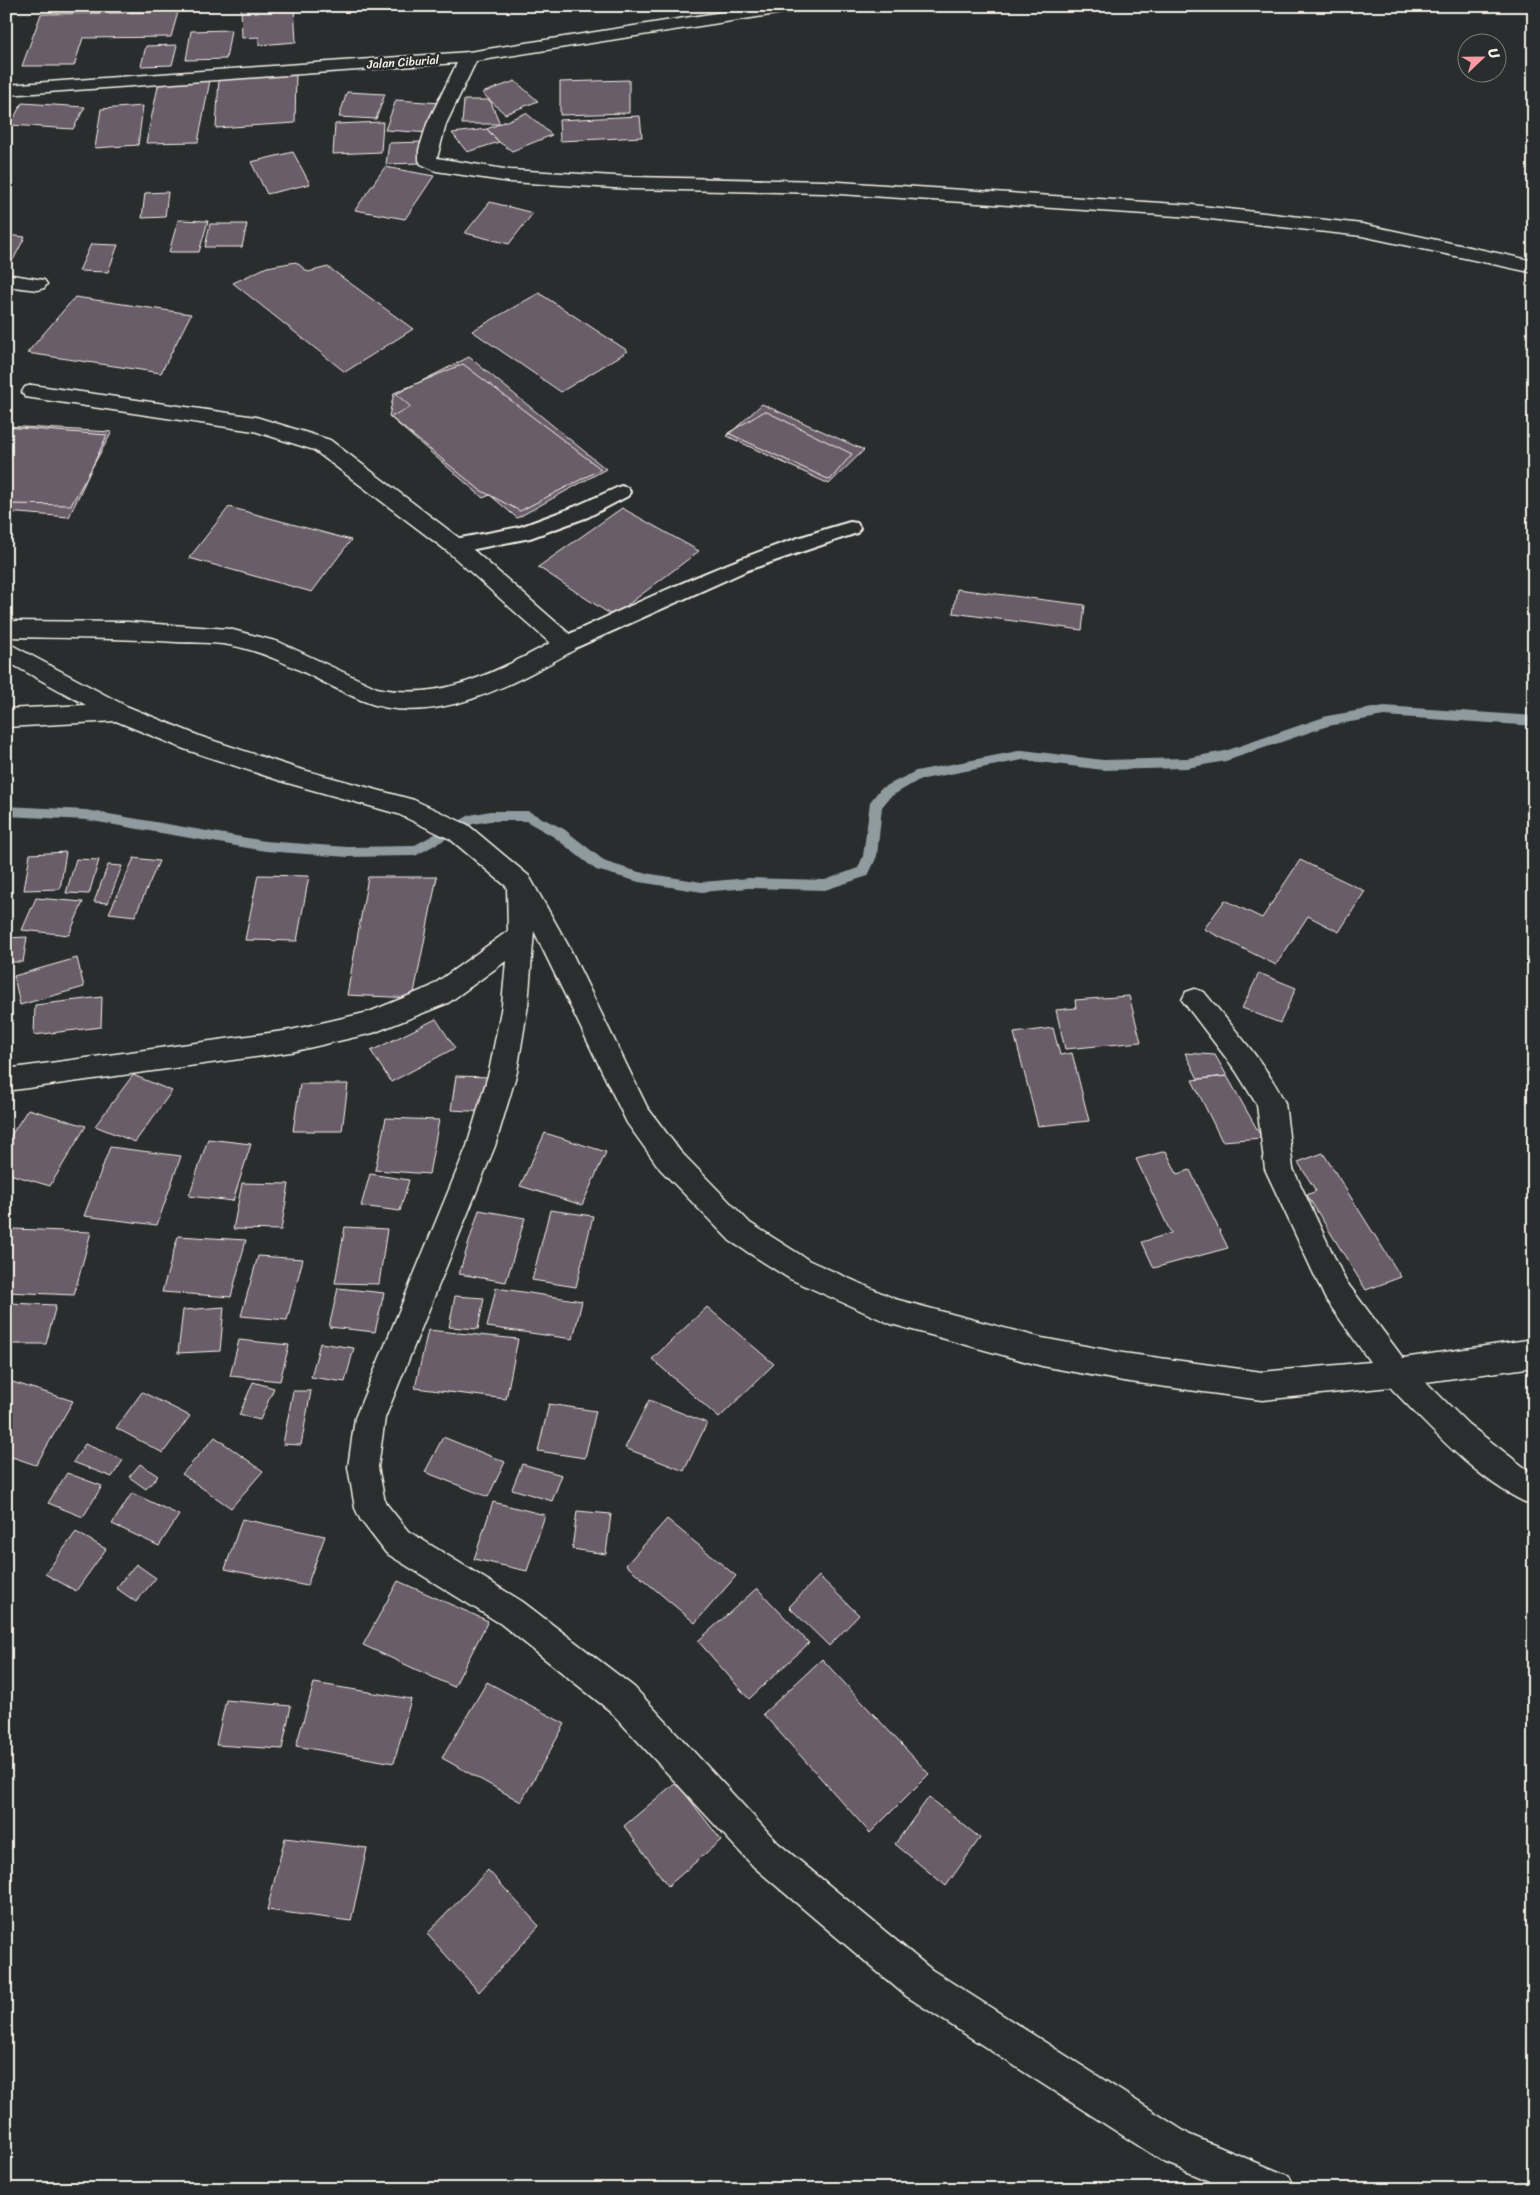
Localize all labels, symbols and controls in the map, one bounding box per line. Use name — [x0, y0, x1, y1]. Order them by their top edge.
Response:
north arrow — [1458, 32, 1508, 82]
text: U — [1480, 44, 1507, 63]
street label: Jalan Ciburial — [365, 48, 440, 76]

